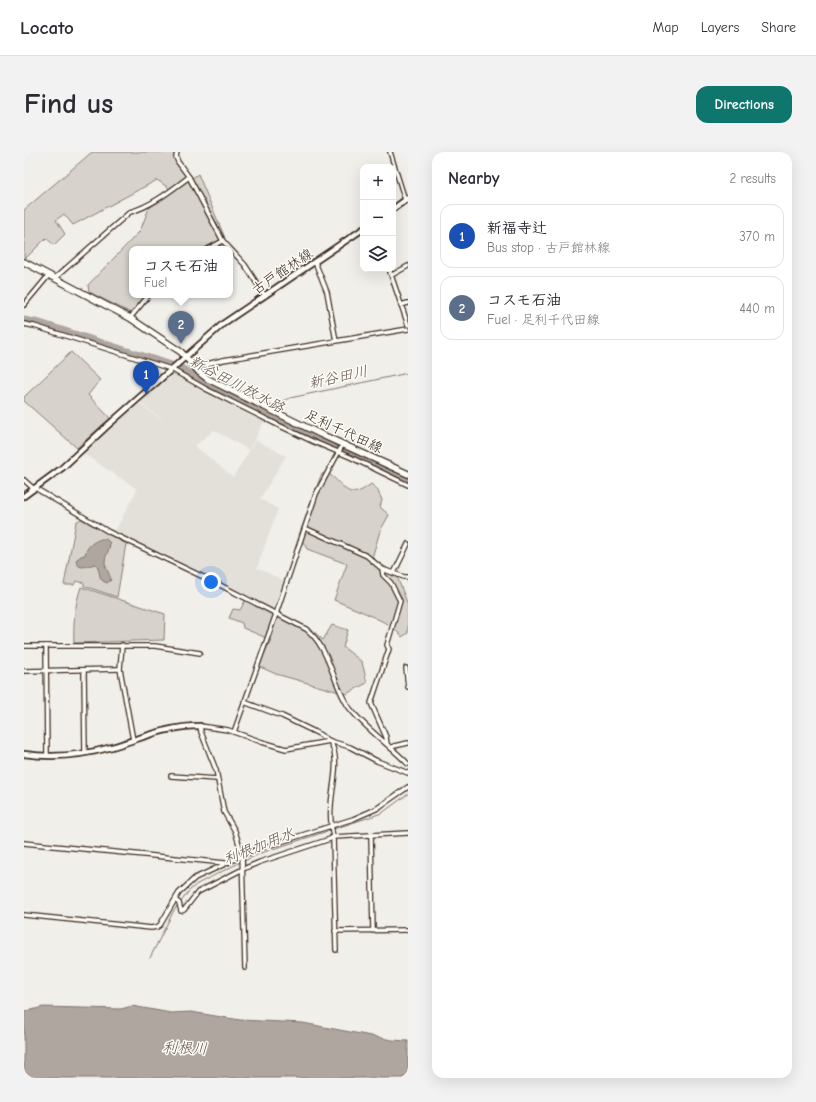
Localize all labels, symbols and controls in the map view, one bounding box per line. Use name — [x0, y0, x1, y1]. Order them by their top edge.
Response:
text: Locato — [20, 17, 74, 39]
text: Map — [652, 19, 679, 36]
text: Layers — [701, 19, 739, 36]
text: Share — [761, 19, 796, 36]
button: Directions — [696, 86, 792, 123]
text: Find us — [24, 88, 113, 120]
map controls — [360, 164, 396, 272]
button: + — [360, 164, 396, 200]
text: Nearby — [448, 169, 499, 188]
text: 2 results — [729, 171, 776, 186]
button: − — [360, 200, 396, 236]
text: 新福寺辻 — [487, 219, 547, 237]
text: 1 — [459, 229, 465, 244]
text: 370 m — [739, 229, 775, 244]
button: layers — [360, 236, 396, 272]
text: Bus stop · 古戸館林線 — [487, 240, 610, 255]
street label: 古戸館林線 — [249, 245, 316, 298]
popup — [129, 246, 233, 298]
text: コスモ石油 — [144, 257, 218, 275]
text: Fuel — [144, 275, 167, 290]
text: コスモ石油 — [487, 291, 561, 309]
text: 2 — [459, 301, 465, 316]
text: 440 m — [739, 301, 775, 316]
pin: 2 — [168, 311, 194, 344]
text: Fuel · 足利千代田線 — [487, 312, 599, 327]
water label: 新谷田川放水路 — [186, 351, 288, 417]
pin: 1 — [133, 361, 159, 394]
water label: 新谷田川 — [307, 362, 369, 392]
street label: 足利千代田線 — [302, 406, 385, 457]
your location — [201, 572, 221, 592]
water label: 利根加用水 — [221, 824, 297, 868]
water label: 利根川 — [162, 1038, 208, 1058]

